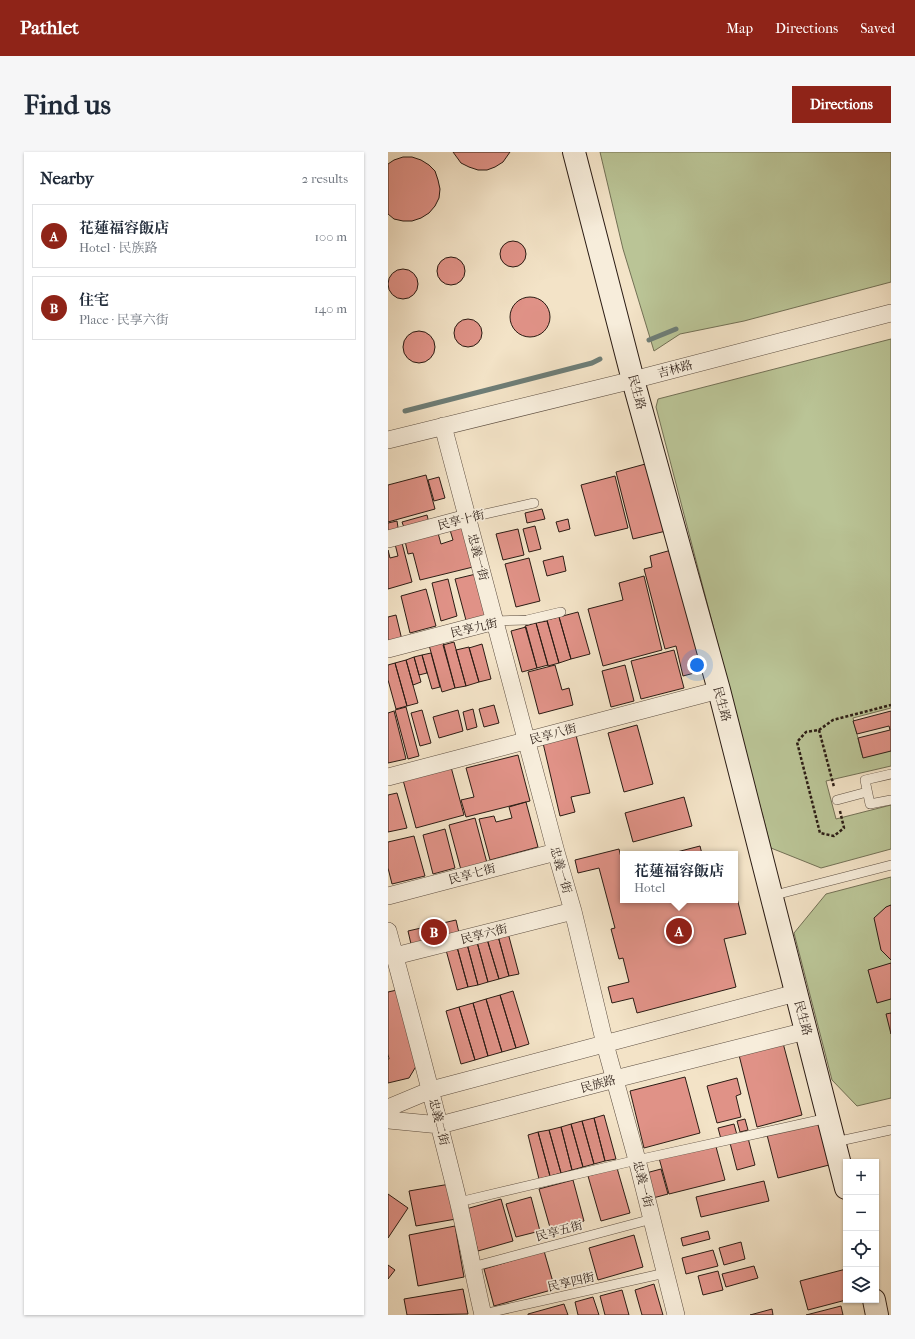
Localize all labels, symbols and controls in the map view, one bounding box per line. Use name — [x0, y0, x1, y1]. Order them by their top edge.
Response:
text: Pathlet — [20, 17, 79, 39]
text: Map — [726, 20, 753, 37]
text: Directions — [775, 20, 838, 37]
text: Saved — [860, 20, 895, 37]
button: Directions — [792, 86, 891, 123]
text: Find us — [24, 88, 111, 121]
text: Nearby — [40, 168, 94, 188]
text: 2 results — [302, 171, 348, 186]
text: 花蓮福容飯店 — [79, 219, 169, 237]
text: A — [50, 229, 58, 244]
text: 100 m — [314, 229, 347, 244]
text: Hotel · 民族路 — [79, 240, 157, 255]
text: 住宅 — [79, 291, 109, 309]
text: B — [50, 301, 58, 316]
text: 140 m — [314, 301, 347, 316]
text: Place · 民享六街 — [79, 312, 169, 327]
street label: 吉林路 — [656, 358, 694, 380]
street label: 民生路 — [626, 373, 648, 411]
street label: 民享十街 — [436, 507, 487, 533]
street label: 忠義一街 — [465, 532, 491, 583]
street label: 民享九街 — [449, 616, 500, 640]
your location — [687, 655, 707, 675]
street label: 民生路 — [711, 685, 733, 723]
street label: 民享八街 — [528, 721, 579, 747]
street label: 忠義一街 — [548, 845, 575, 896]
popup — [620, 851, 738, 903]
street label: 民享七街 — [447, 861, 498, 887]
text: 花蓮福容飯店 — [634, 862, 724, 880]
text: Hotel — [634, 880, 665, 895]
pin: A — [666, 916, 692, 946]
pin: B — [421, 917, 447, 947]
street label: 民享六街 — [459, 921, 510, 947]
street label: 民生路 — [792, 999, 814, 1037]
street label: 民族路 — [579, 1073, 617, 1095]
street label: 忠義二街 — [426, 1097, 452, 1148]
street label: 忠義一街 — [630, 1159, 656, 1210]
map controls — [843, 1159, 879, 1303]
button: + — [843, 1159, 879, 1195]
button: − — [843, 1195, 879, 1231]
street label: 民享五街 — [534, 1218, 585, 1244]
button: locate — [843, 1231, 879, 1267]
button: layers — [843, 1267, 879, 1303]
street label: 民享四街 — [546, 1270, 597, 1294]

